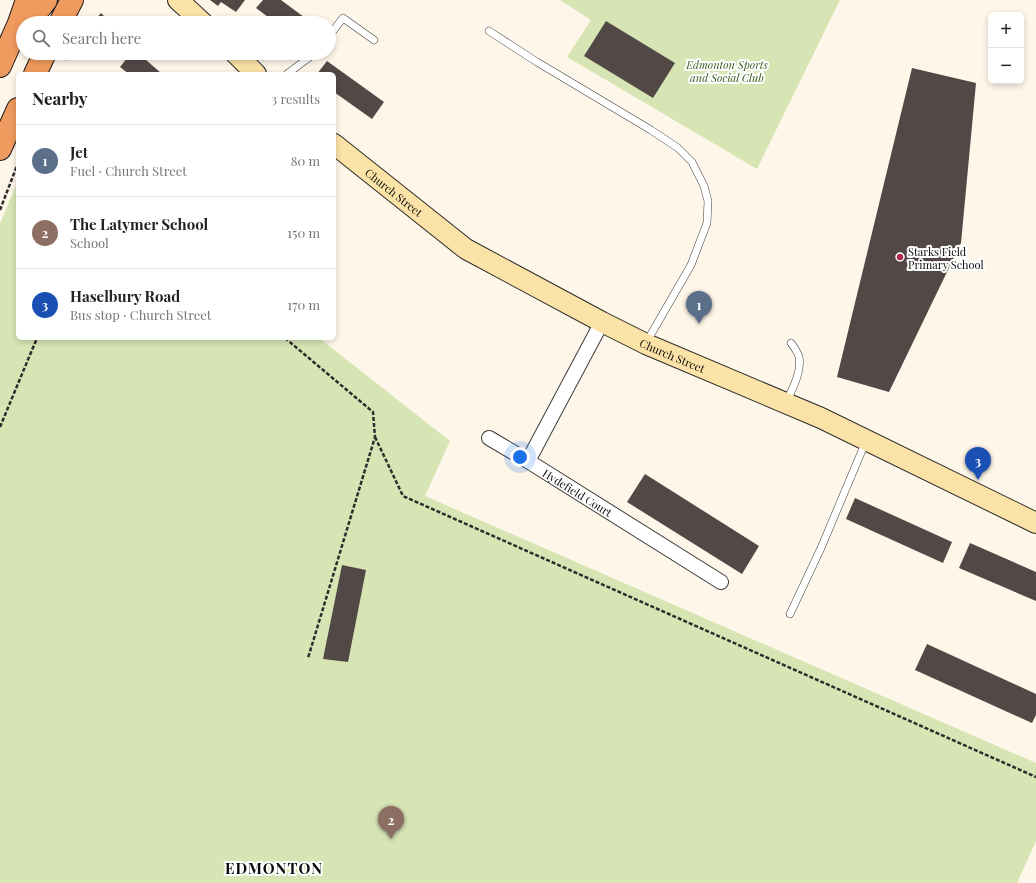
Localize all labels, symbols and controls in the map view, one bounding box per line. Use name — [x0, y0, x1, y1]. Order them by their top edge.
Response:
map controls — [988, 12, 1024, 84]
button: + — [988, 12, 1024, 48]
search box — [16, 16, 336, 60]
icon: search — [30, 27, 52, 49]
text: Search here — [62, 28, 141, 48]
button: − — [988, 48, 1024, 84]
park label: Edmonton Sports and Social Club — [685, 57, 769, 85]
text: Nearby — [32, 87, 87, 109]
text: 3 results — [271, 90, 320, 107]
text: Jet — [70, 142, 88, 162]
text: 1 — [43, 152, 47, 169]
text: 80 m — [291, 152, 320, 169]
text: Fuel · Church Street — [70, 162, 187, 179]
street label: Church Street — [362, 164, 426, 219]
text: The Latymer School — [70, 214, 208, 234]
text: 2 — [42, 224, 48, 241]
text: 150 m — [287, 224, 320, 241]
text: School — [70, 234, 109, 251]
place label: Starks Field Primary School — [908, 244, 984, 272]
marker: Starks Field Primary School — [895, 252, 905, 262]
text: Haselbury Road — [70, 286, 180, 306]
pin: 1 — [686, 291, 712, 324]
text: 3 — [42, 296, 48, 313]
text: 170 m — [287, 296, 320, 313]
text: Bus stop · Church Street — [70, 306, 211, 323]
street label: Church Street — [637, 335, 707, 376]
your location — [510, 447, 530, 467]
pin: 3 — [965, 447, 991, 480]
street label: Hydefield Court — [540, 465, 615, 520]
pin: 2 — [378, 806, 404, 839]
district label: EDMONTON — [225, 858, 323, 878]

